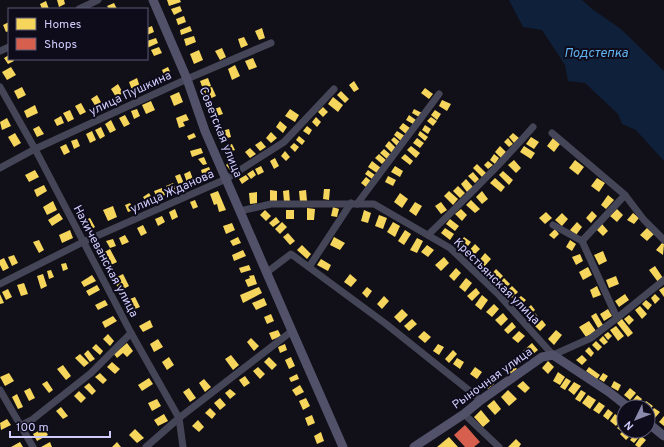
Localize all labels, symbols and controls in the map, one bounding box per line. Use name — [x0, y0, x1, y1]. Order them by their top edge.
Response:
legend — [8, 8, 148, 60]
text: Homes — [44, 17, 81, 33]
text: Shops — [44, 37, 77, 53]
water label: Подстепка — [564, 46, 628, 62]
street label: улица Пушкина — [87, 68, 174, 120]
street label: Советская улица — [195, 85, 246, 180]
street label: улица Жданова — [128, 166, 217, 218]
street label: Нахичеванская улица — [69, 203, 142, 320]
street label: Крестьянская улица — [450, 235, 543, 328]
street label: Рыночная улица — [449, 344, 536, 413]
north arrow — [616, 399, 656, 439]
scale bar — [10, 413, 110, 439]
text: N — [622, 417, 637, 433]
text: 100 m — [16, 420, 49, 436]

